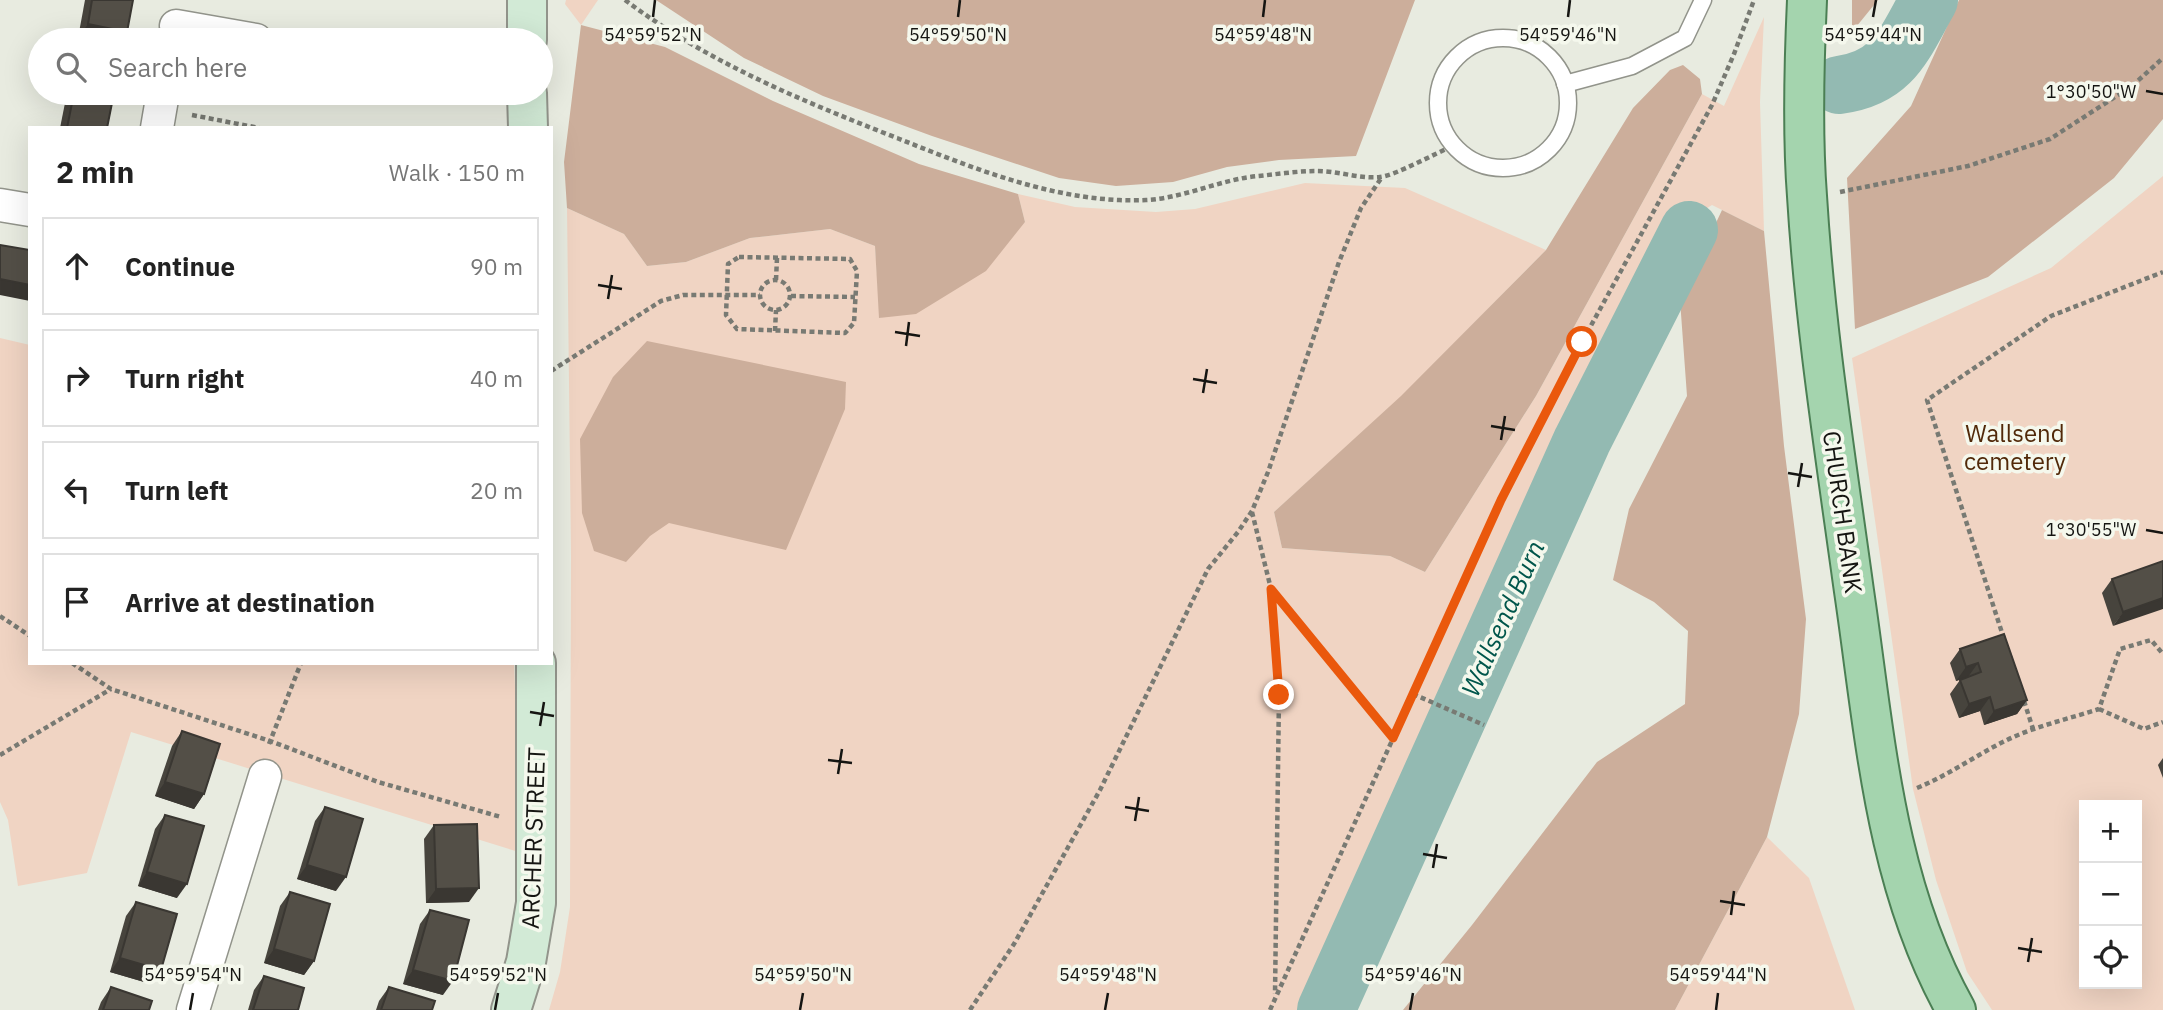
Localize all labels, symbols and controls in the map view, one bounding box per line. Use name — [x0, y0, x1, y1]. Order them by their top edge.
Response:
text: 54°59'52"N — [604, 23, 702, 46]
text: 54°59'50"N — [909, 23, 1007, 46]
text: 54°59'48"N — [1214, 23, 1312, 46]
text: 54°59'46"N — [1519, 23, 1617, 46]
text: 54°59'44"N — [1824, 23, 1922, 46]
search box — [28, 28, 553, 105]
icon: search — [52, 48, 90, 86]
text: Search here — [108, 50, 247, 84]
text: 1°30'50"W — [2046, 80, 2136, 103]
text: 2 min — [56, 152, 134, 191]
text: Walk · 150 m — [389, 157, 525, 187]
icon: ahead — [58, 247, 96, 285]
text: Continue — [125, 249, 235, 283]
text: 90 m — [470, 251, 523, 281]
route start — [1566, 326, 1597, 357]
icon: right — [58, 359, 96, 397]
text: Turn right — [125, 361, 244, 395]
text: 40 m — [470, 363, 523, 393]
park label: Wallsend cemetery — [1964, 417, 2066, 477]
street label: CHURCH BANK — [1816, 429, 1870, 595]
icon: left — [58, 471, 96, 509]
text: Turn left — [125, 473, 228, 507]
text: 20 m — [470, 475, 523, 505]
text: 1°30'55"W — [2046, 518, 2136, 541]
water label: Wallsend Burn — [1452, 535, 1552, 701]
icon: arrive — [58, 583, 96, 621]
text: Arrive at destination — [125, 585, 375, 619]
route end — [1263, 679, 1294, 710]
street label: ARCHER STREET — [514, 746, 552, 929]
map controls — [2079, 800, 2142, 989]
button: + — [2079, 800, 2142, 863]
button: − — [2079, 863, 2142, 926]
button: locate — [2079, 926, 2142, 989]
text: 54°59'54"N — [144, 963, 242, 986]
text: 54°59'52"N — [449, 963, 547, 986]
text: 54°59'50"N — [754, 963, 852, 986]
text: 54°59'48"N — [1059, 963, 1157, 986]
text: 54°59'46"N — [1364, 963, 1462, 986]
text: 54°59'44"N — [1669, 963, 1767, 986]

